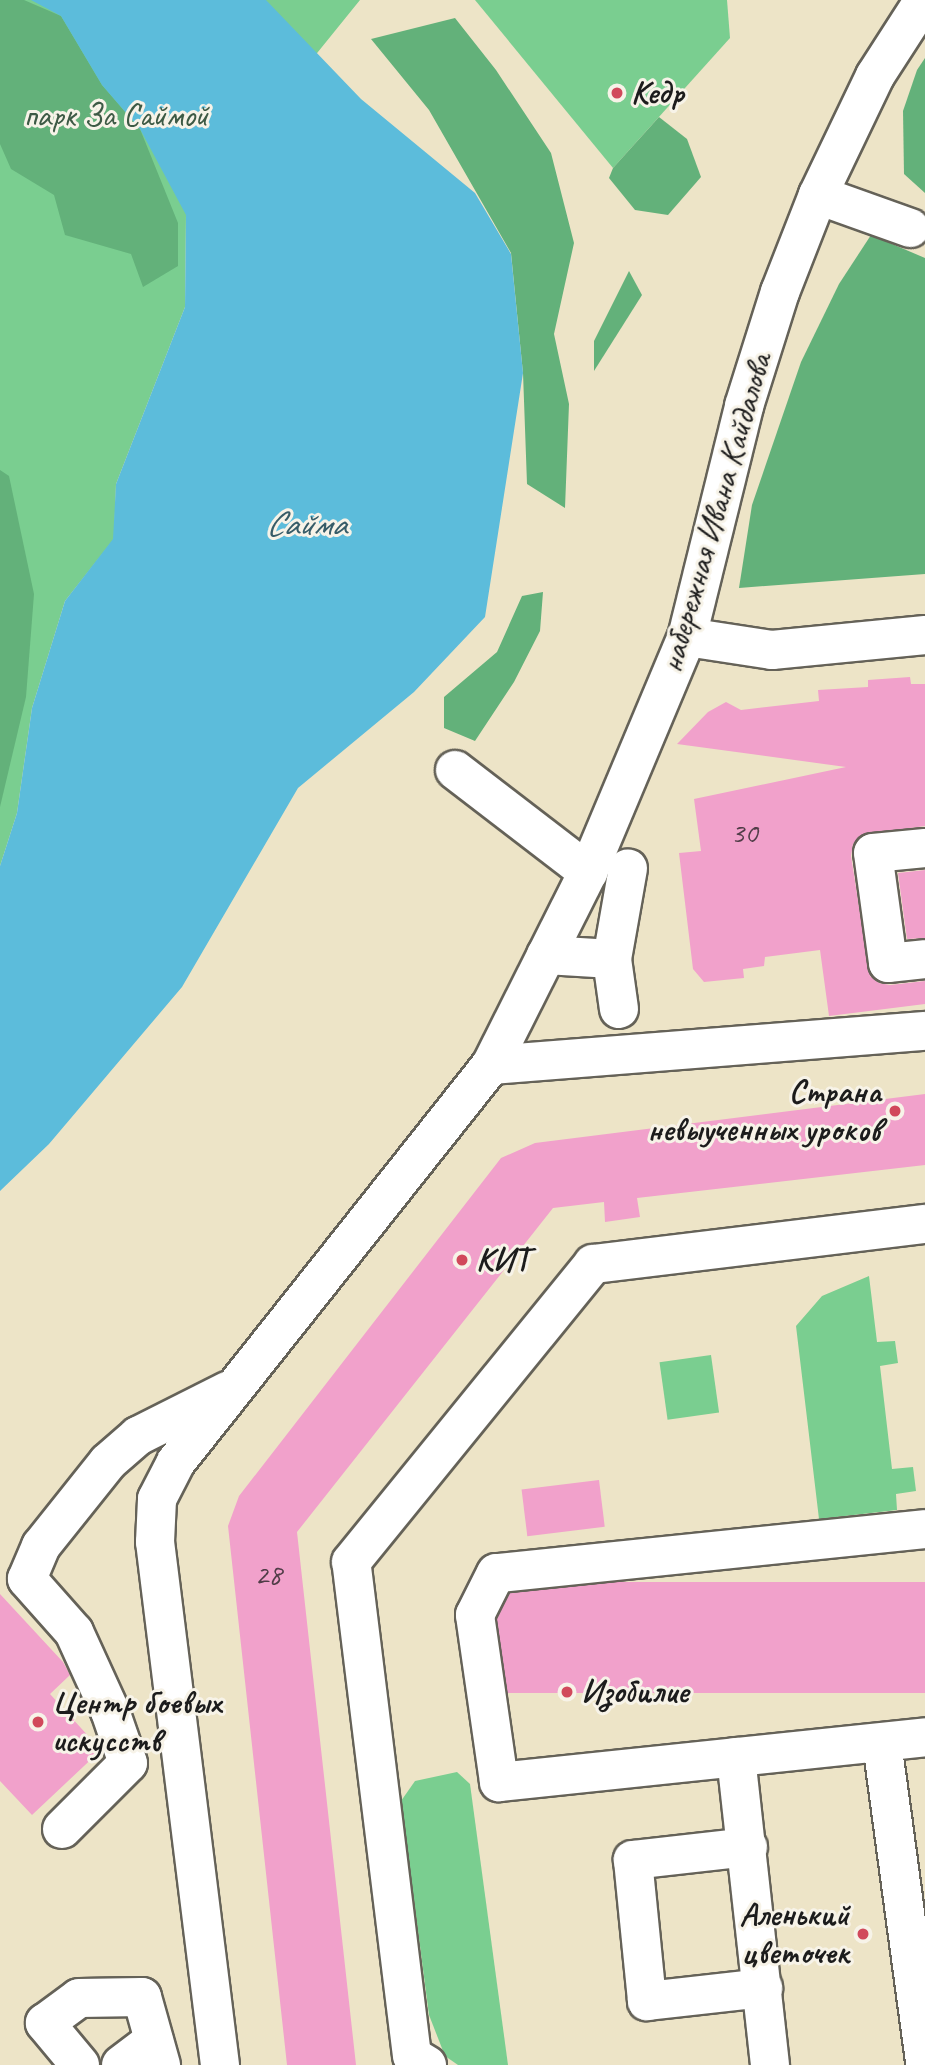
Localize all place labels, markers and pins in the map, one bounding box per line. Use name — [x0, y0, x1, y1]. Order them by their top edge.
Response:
place label: Кедр — [631, 73, 684, 113]
marker: Кедр — [609, 85, 625, 101]
place label: Страна невыученных уроков — [650, 1072, 881, 1150]
marker: Страна невыученных уроков — [887, 1103, 903, 1119]
place label: КИТ — [476, 1240, 529, 1280]
marker: КИТ — [454, 1252, 470, 1268]
place label: Изобилие — [581, 1672, 688, 1712]
place label: Центр боевых искусств — [52, 1683, 218, 1761]
marker: Изобилие — [559, 1684, 575, 1700]
marker: Центр боевых искусств — [30, 1714, 46, 1730]
place label: Аленький цветочек — [739, 1895, 849, 1973]
marker: Аленький цветочек — [855, 1926, 871, 1942]

